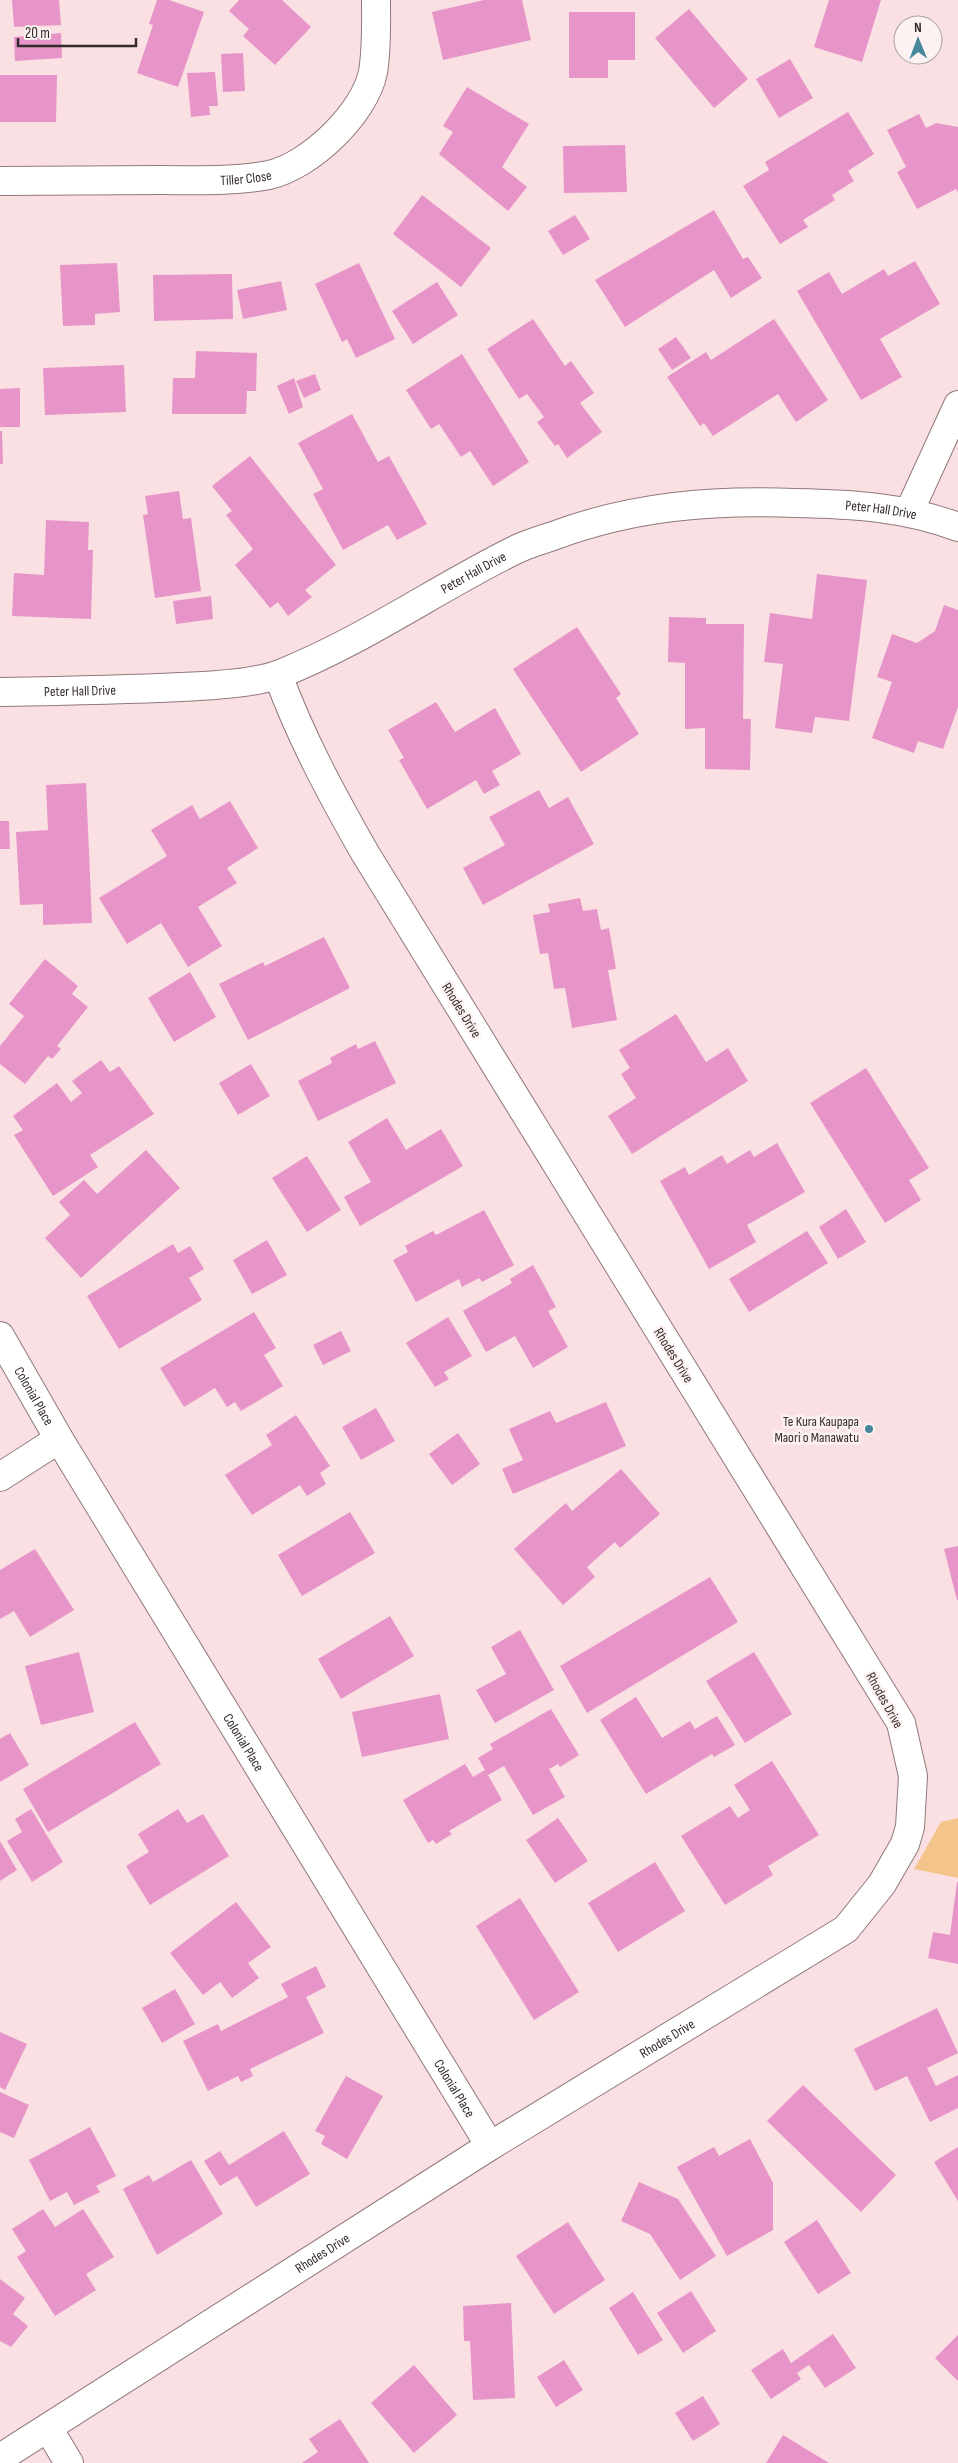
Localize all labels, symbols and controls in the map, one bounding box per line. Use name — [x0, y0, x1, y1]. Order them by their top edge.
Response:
scale bar — [18, 15, 135, 47]
north arrow — [893, 15, 943, 65]
text: N — [914, 19, 922, 36]
text: 20 m — [25, 24, 50, 43]
street label: Tiller Close — [220, 167, 273, 189]
street label: Peter Hall Drive — [845, 497, 918, 523]
street label: Peter Hall Drive — [438, 548, 509, 597]
street label: Peter Hall Drive — [44, 682, 116, 700]
street label: Rhodes Drive — [438, 980, 485, 1041]
street label: Rhodes Drive — [650, 1325, 697, 1386]
street label: Colonial Place — [10, 1364, 57, 1428]
place label: Te Kura Kaupapa Maori o Manawatu — [774, 1413, 859, 1446]
marker: Te Kura Kaupapa Maori o Manawatu — [863, 1423, 875, 1435]
street label: Rhodes Drive — [862, 1669, 907, 1731]
street label: Colonial Place — [219, 1711, 268, 1775]
street label: Rhodes Drive — [636, 2015, 698, 2062]
street label: Colonial Place — [430, 2056, 478, 2121]
street label: Rhodes Drive — [292, 2230, 353, 2277]

